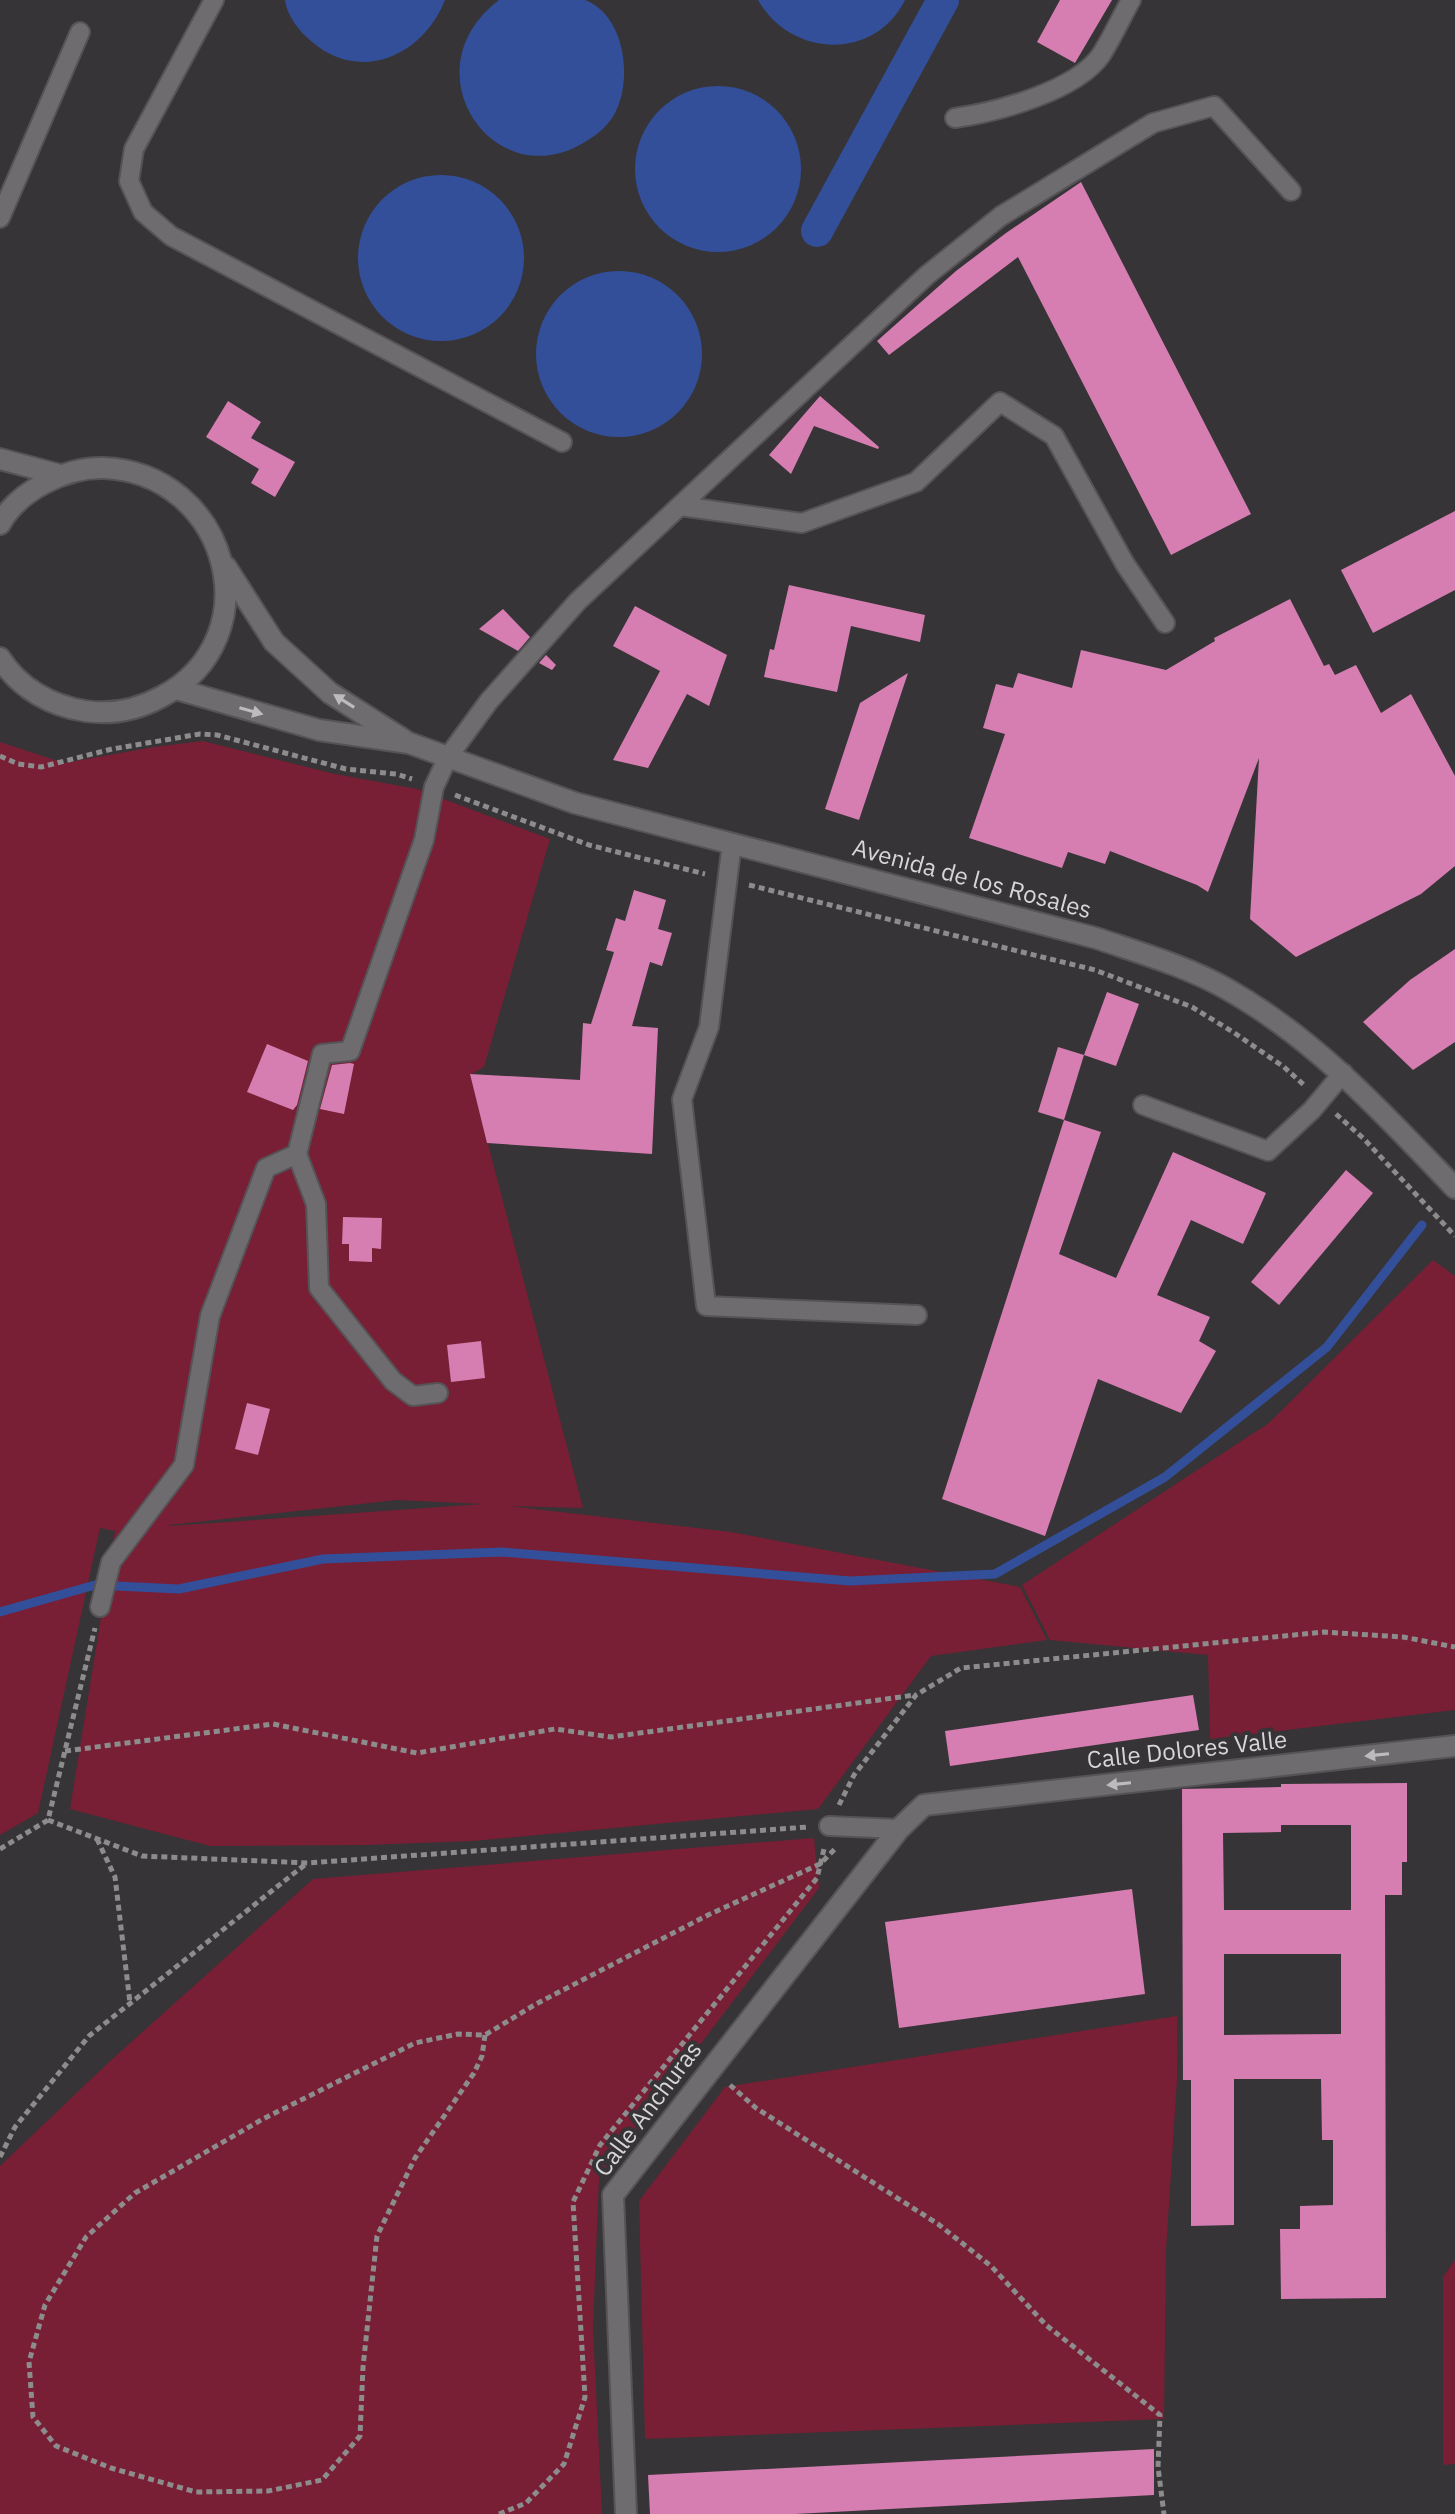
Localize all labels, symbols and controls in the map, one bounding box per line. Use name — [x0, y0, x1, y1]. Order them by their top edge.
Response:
one-way arrow — [333, 694, 354, 709]
one-way arrow — [240, 705, 264, 718]
street label: Avenida de los Rosales — [849, 831, 1095, 925]
street label: Calle Dolores Valle — [1085, 1723, 1289, 1775]
one-way arrow — [1365, 1749, 1390, 1762]
one-way arrow — [1106, 1777, 1131, 1790]
street label: Calle Anchuras — [586, 2034, 708, 2182]

